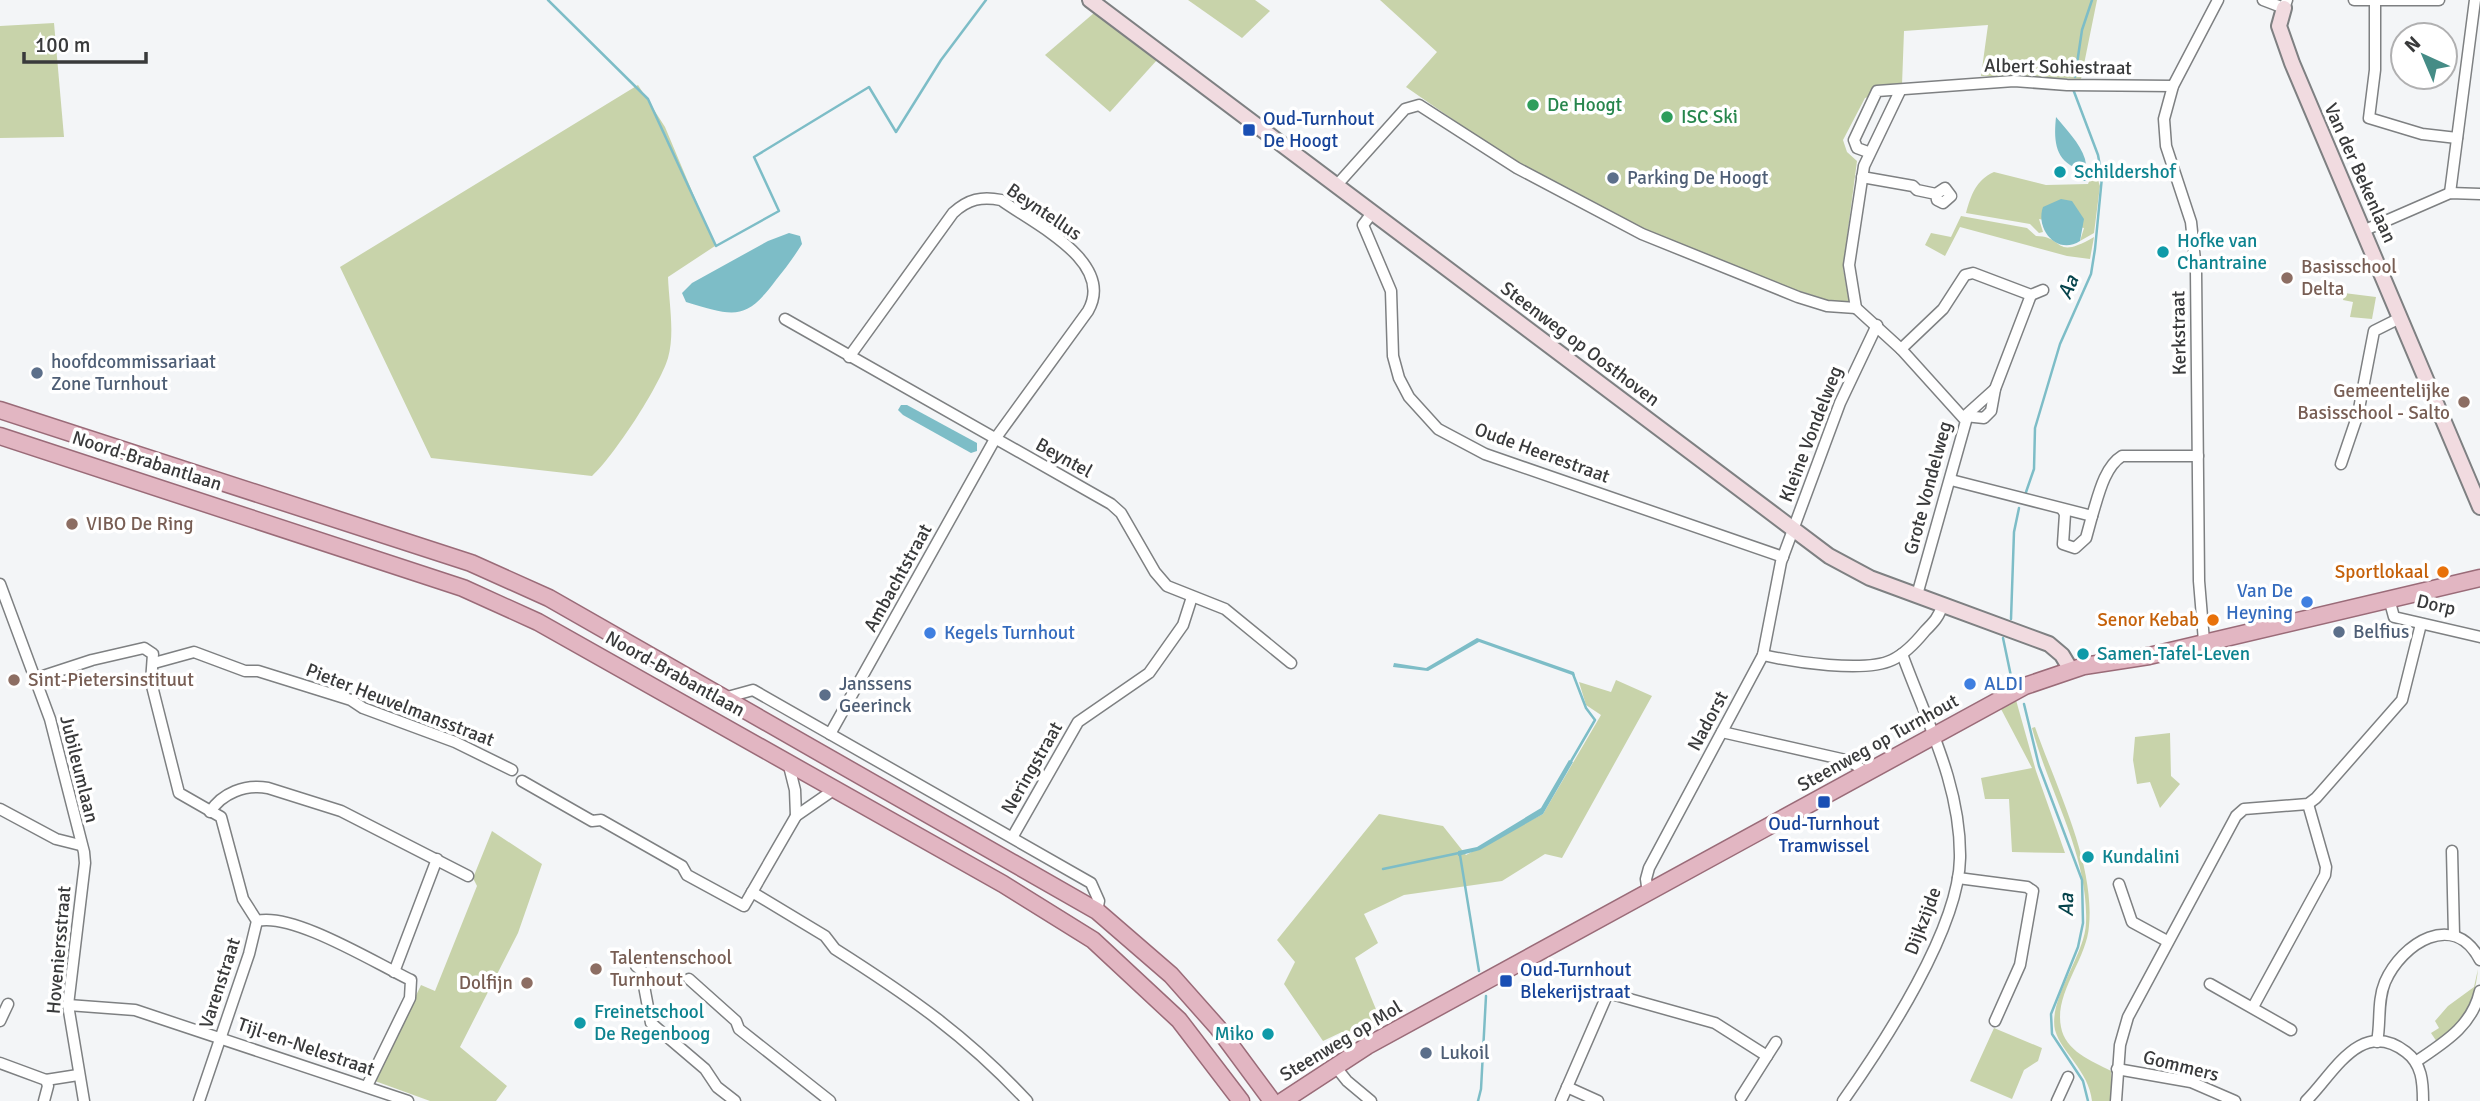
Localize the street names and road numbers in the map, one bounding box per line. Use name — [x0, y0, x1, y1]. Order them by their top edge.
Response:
street label: Albert Sohiestraat — [1984, 54, 2132, 80]
street label: Van der Bekenlaan — [2318, 99, 2402, 247]
street label: Beyntellus — [1002, 178, 1086, 246]
street label: Steenweg op Oosthoven — [1496, 276, 1664, 412]
street label: Kerkstraat — [2166, 290, 2192, 375]
street label: Kleine Vondelweg — [1774, 363, 1848, 505]
street label: Oude Heerestraat — [1471, 417, 1613, 489]
street label: Grote Vondelweg — [1899, 419, 1957, 557]
street label: Noord-Brabantlaan — [69, 426, 225, 496]
street label: Beyntel — [1031, 433, 1097, 483]
street label: Ambachtstraat — [858, 519, 938, 636]
street label: Dorp — [2414, 589, 2458, 621]
street label: Noord-Brabantlaan — [601, 626, 749, 722]
street label: Pieter Heuvelmansstraat — [302, 658, 498, 752]
street label: Nadorst — [1682, 687, 1734, 755]
street label: Steenweg op Turnhout — [1793, 689, 1963, 797]
street label: Jubileumlaan — [54, 713, 104, 825]
street label: Neringstraat — [996, 717, 1068, 819]
street label: Dijkzijde — [1899, 884, 1947, 958]
street label: Hoveniersstraat — [41, 885, 77, 1015]
street label: Varenstraat — [194, 934, 246, 1031]
street label: Steenweg op Mol — [1276, 995, 1406, 1087]
street label: Tijl-en-Nelestraat — [234, 1012, 378, 1082]
street label: Gommers — [2141, 1045, 2221, 1087]

